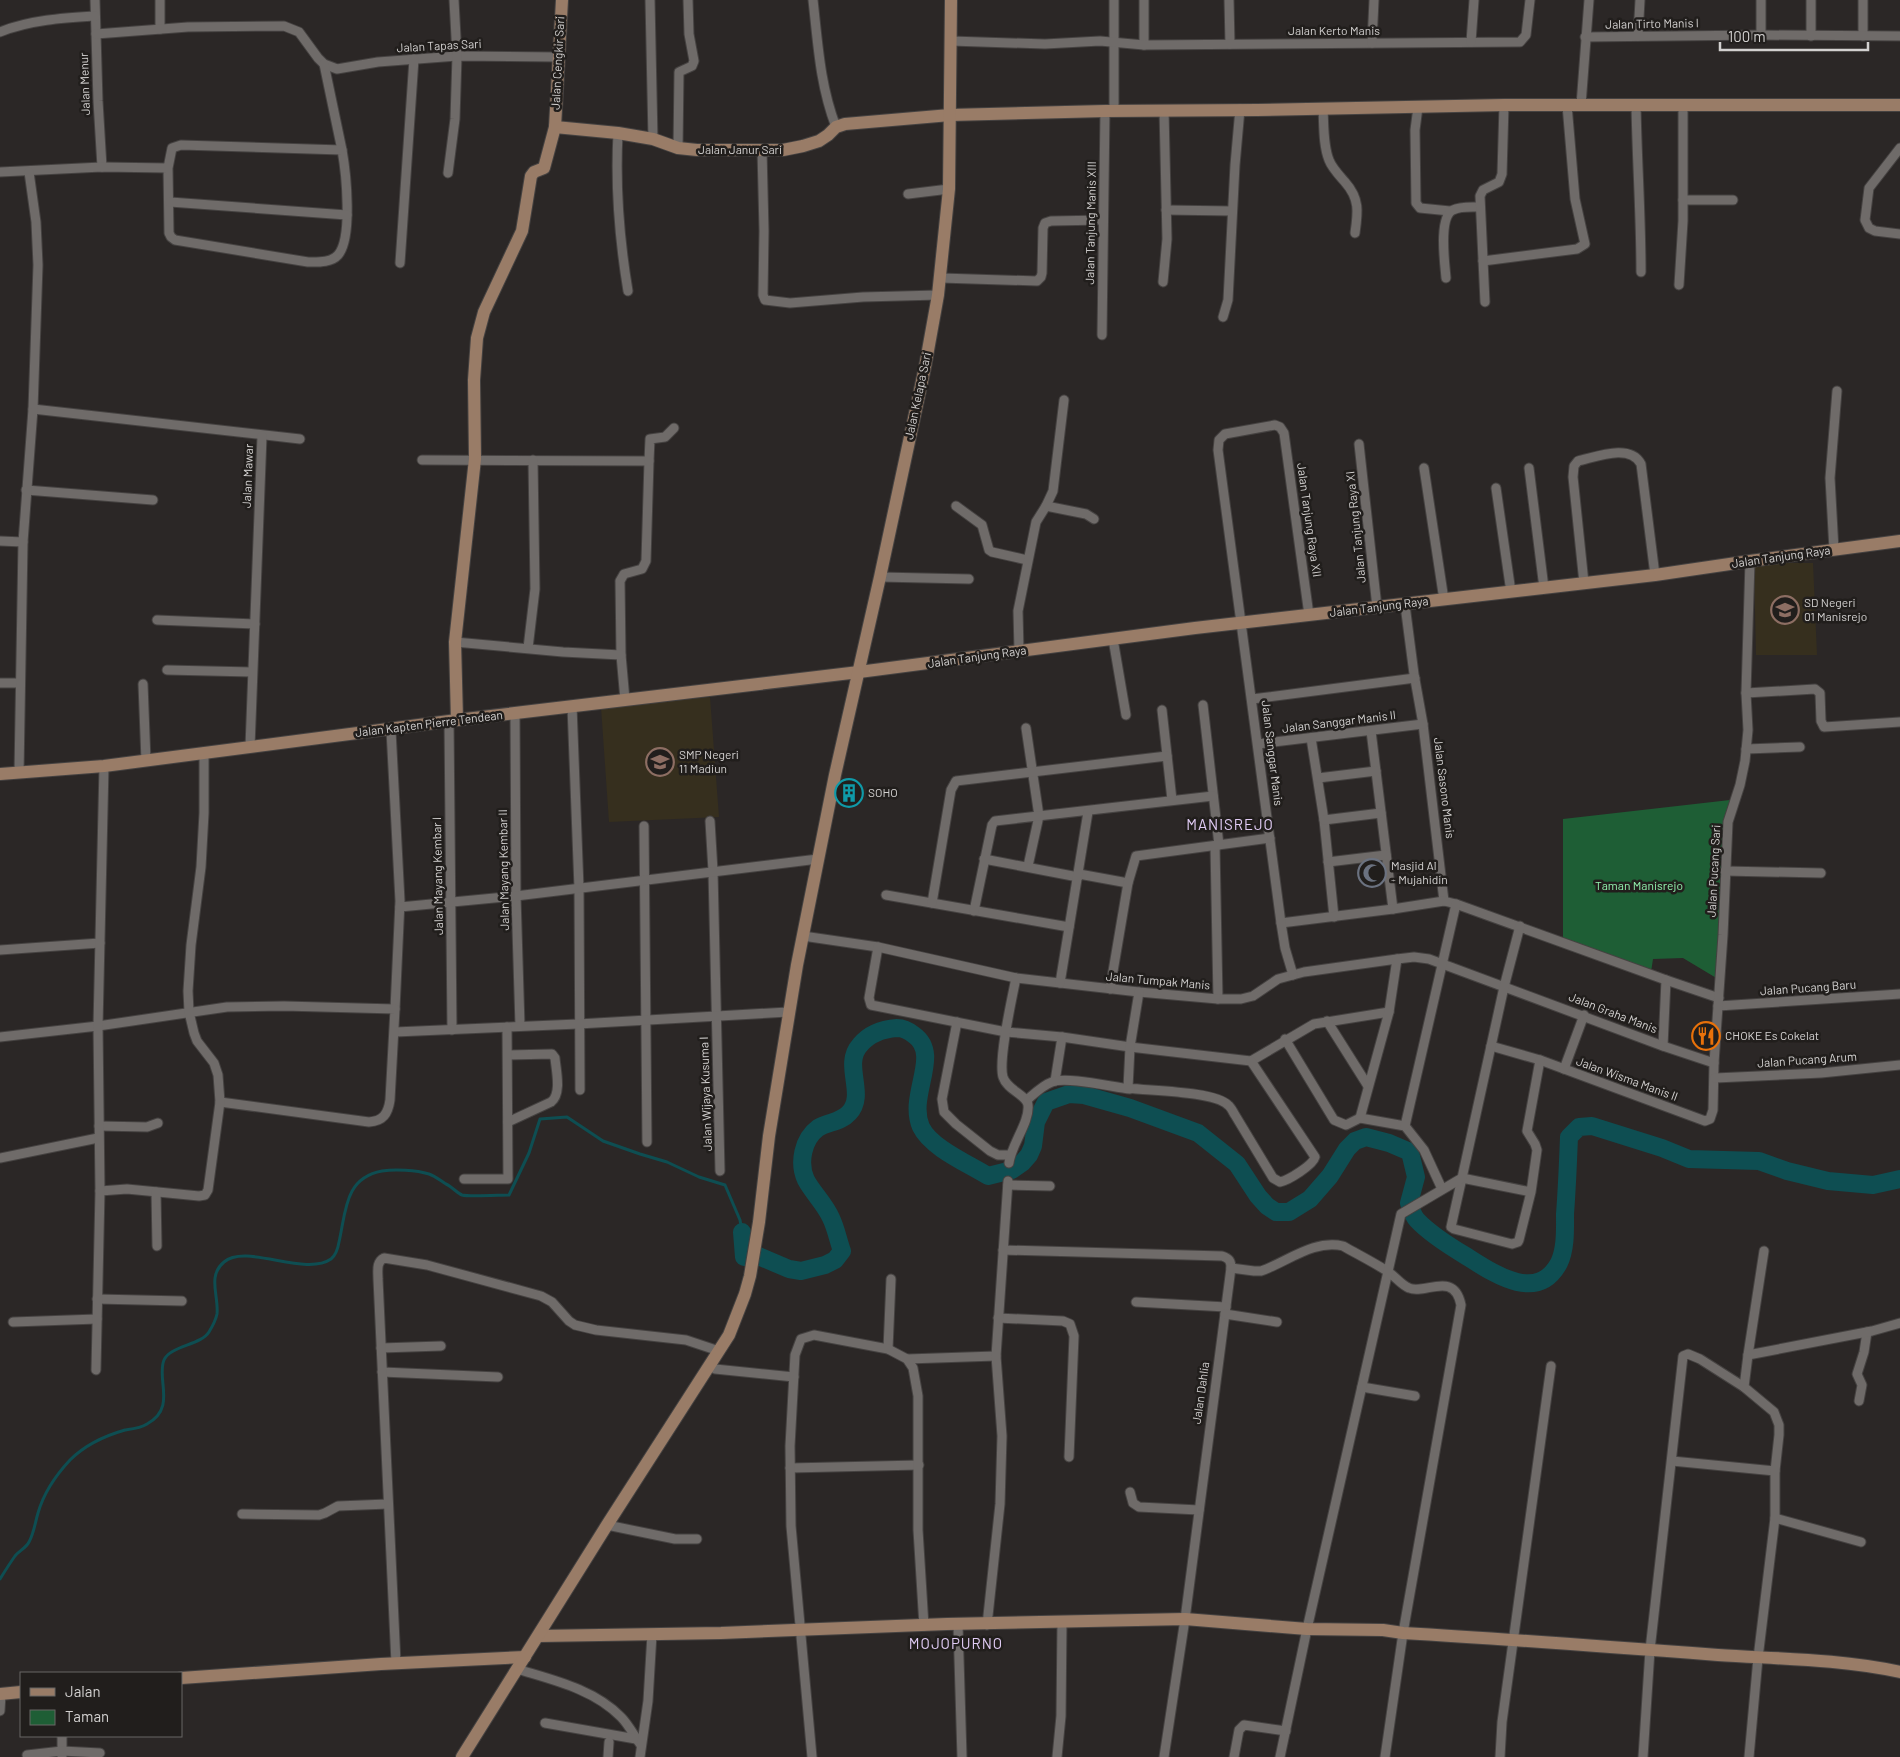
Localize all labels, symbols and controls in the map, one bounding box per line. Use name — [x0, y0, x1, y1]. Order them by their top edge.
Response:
street label: Jalan Tirto Manis I — [1605, 15, 1699, 31]
street label: Jalan Cengkir Sari — [548, 16, 566, 110]
scale bar — [1720, 20, 1868, 52]
street label: Jalan Kerto Manis — [1288, 23, 1380, 37]
text: 100 m — [1728, 27, 1766, 45]
street label: Jalan Tapas Sari — [396, 36, 482, 54]
street label: Jalan Menur — [76, 52, 92, 116]
street label: Jalan Janur Sari — [698, 142, 782, 156]
street label: Jalan Tanjung Manis XIII — [1082, 161, 1098, 285]
street label: Jalan Kelapa Sari — [901, 351, 933, 441]
street label: Jalan Mawar — [239, 443, 255, 508]
street label: Jalan Tanjung Raya XII — [1295, 462, 1325, 578]
street label: Jalan Tanjung Raya XI — [1342, 471, 1368, 584]
street label: Jalan Tanjung Raya — [1731, 542, 1831, 570]
street label: Jalan Tanjung Raya — [1329, 593, 1429, 619]
school or university icon: SD Negeri 01 Manisrejo — [1770, 595, 1800, 625]
place label: SD Negeri 01 Manisrejo — [1804, 595, 1867, 623]
street label: Jalan Tanjung Raya — [927, 642, 1027, 670]
street label: Jalan Sanggar Manis — [1260, 699, 1286, 807]
street label: Jalan Kapten Pierre Tendean — [354, 707, 504, 739]
street label: Jalan Sanggar Manis II — [1281, 707, 1397, 735]
street label: Jalan Sasono Manis — [1432, 737, 1458, 839]
school or university icon: SMP Negeri 11 Madiun — [645, 747, 675, 777]
place label: SMP Negeri 11 Madiun — [679, 747, 739, 775]
building icon: SOHO — [834, 778, 864, 808]
place label: SOHO — [868, 785, 898, 799]
street label: Jalan Mayang Kembar II — [495, 809, 511, 931]
district label: MANISREJO — [1186, 815, 1274, 833]
street label: Jalan Mayang Kembar I — [429, 817, 445, 935]
street label: Jalan Pucang Sari — [1704, 824, 1722, 918]
mosque icon: Masjid Al - Mujahidin — [1357, 858, 1387, 888]
place label: Masjid Al - Mujahidin — [1391, 858, 1448, 886]
park label: Taman Manisrejo — [1595, 878, 1683, 892]
street label: Jalan Tumpak Manis — [1105, 968, 1211, 992]
street label: Jalan Pucang Baru — [1759, 977, 1857, 997]
street label: Jalan Graha Manis — [1567, 989, 1660, 1035]
restaurant icon: CHOKE Es Cokelat — [1691, 1021, 1721, 1051]
place label: CHOKE Es Cokelat — [1725, 1028, 1819, 1042]
street label: Jalan Wijaya Kusuma I — [696, 1036, 714, 1152]
street label: Jalan Pucang Arum — [1757, 1049, 1857, 1069]
street label: Jalan Wisma Manis II — [1575, 1053, 1680, 1103]
street label: Jalan Dahlia — [1189, 1361, 1211, 1425]
district label: MOJOPURNO — [909, 1634, 1003, 1652]
legend — [20, 1672, 182, 1737]
text: Jalan — [65, 1682, 101, 1700]
text: Taman — [65, 1707, 109, 1725]

